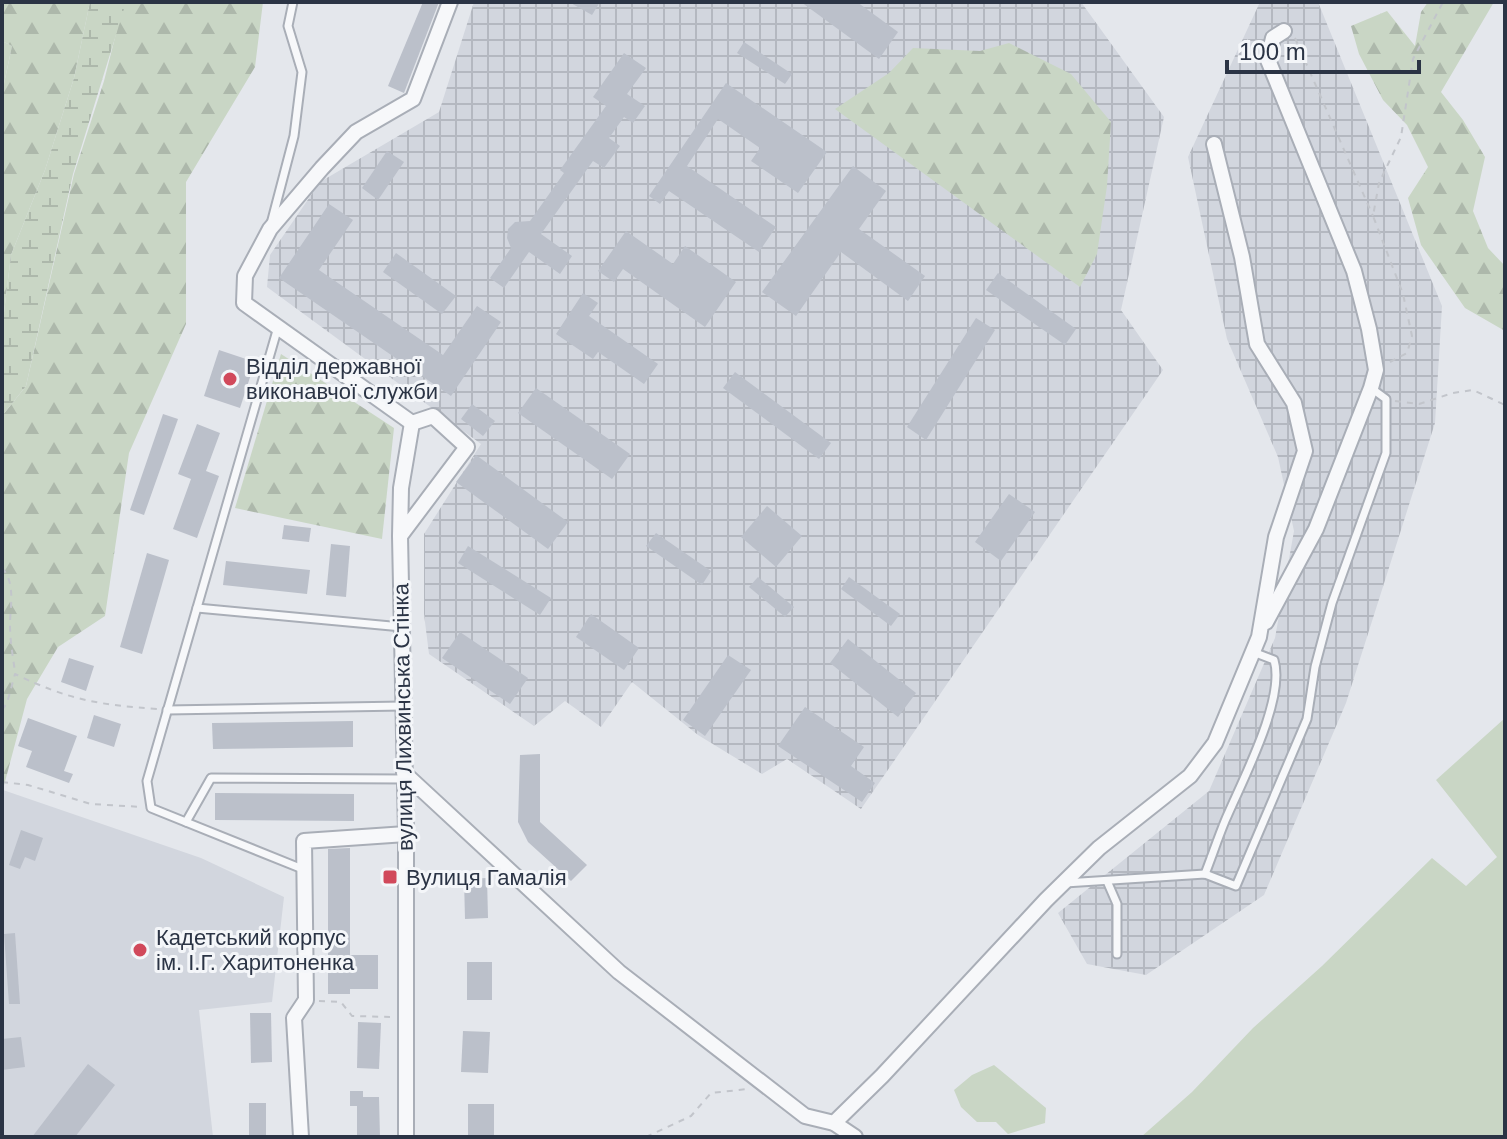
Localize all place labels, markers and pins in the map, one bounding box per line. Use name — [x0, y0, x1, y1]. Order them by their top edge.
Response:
place label: Відділ державної виконавчої служби — [246, 354, 438, 404]
marker: Відділ державної виконавчої служби — [221, 370, 239, 388]
place label: Вулиця Гамалія — [406, 865, 567, 890]
marker: Вулиця Гамалія — [381, 868, 399, 886]
place label: Кадетський корпус ім. І.Г. Харитоненка — [156, 925, 355, 975]
marker: Кадетський корпус ім. І.Г. Харитоненка — [131, 941, 149, 959]

